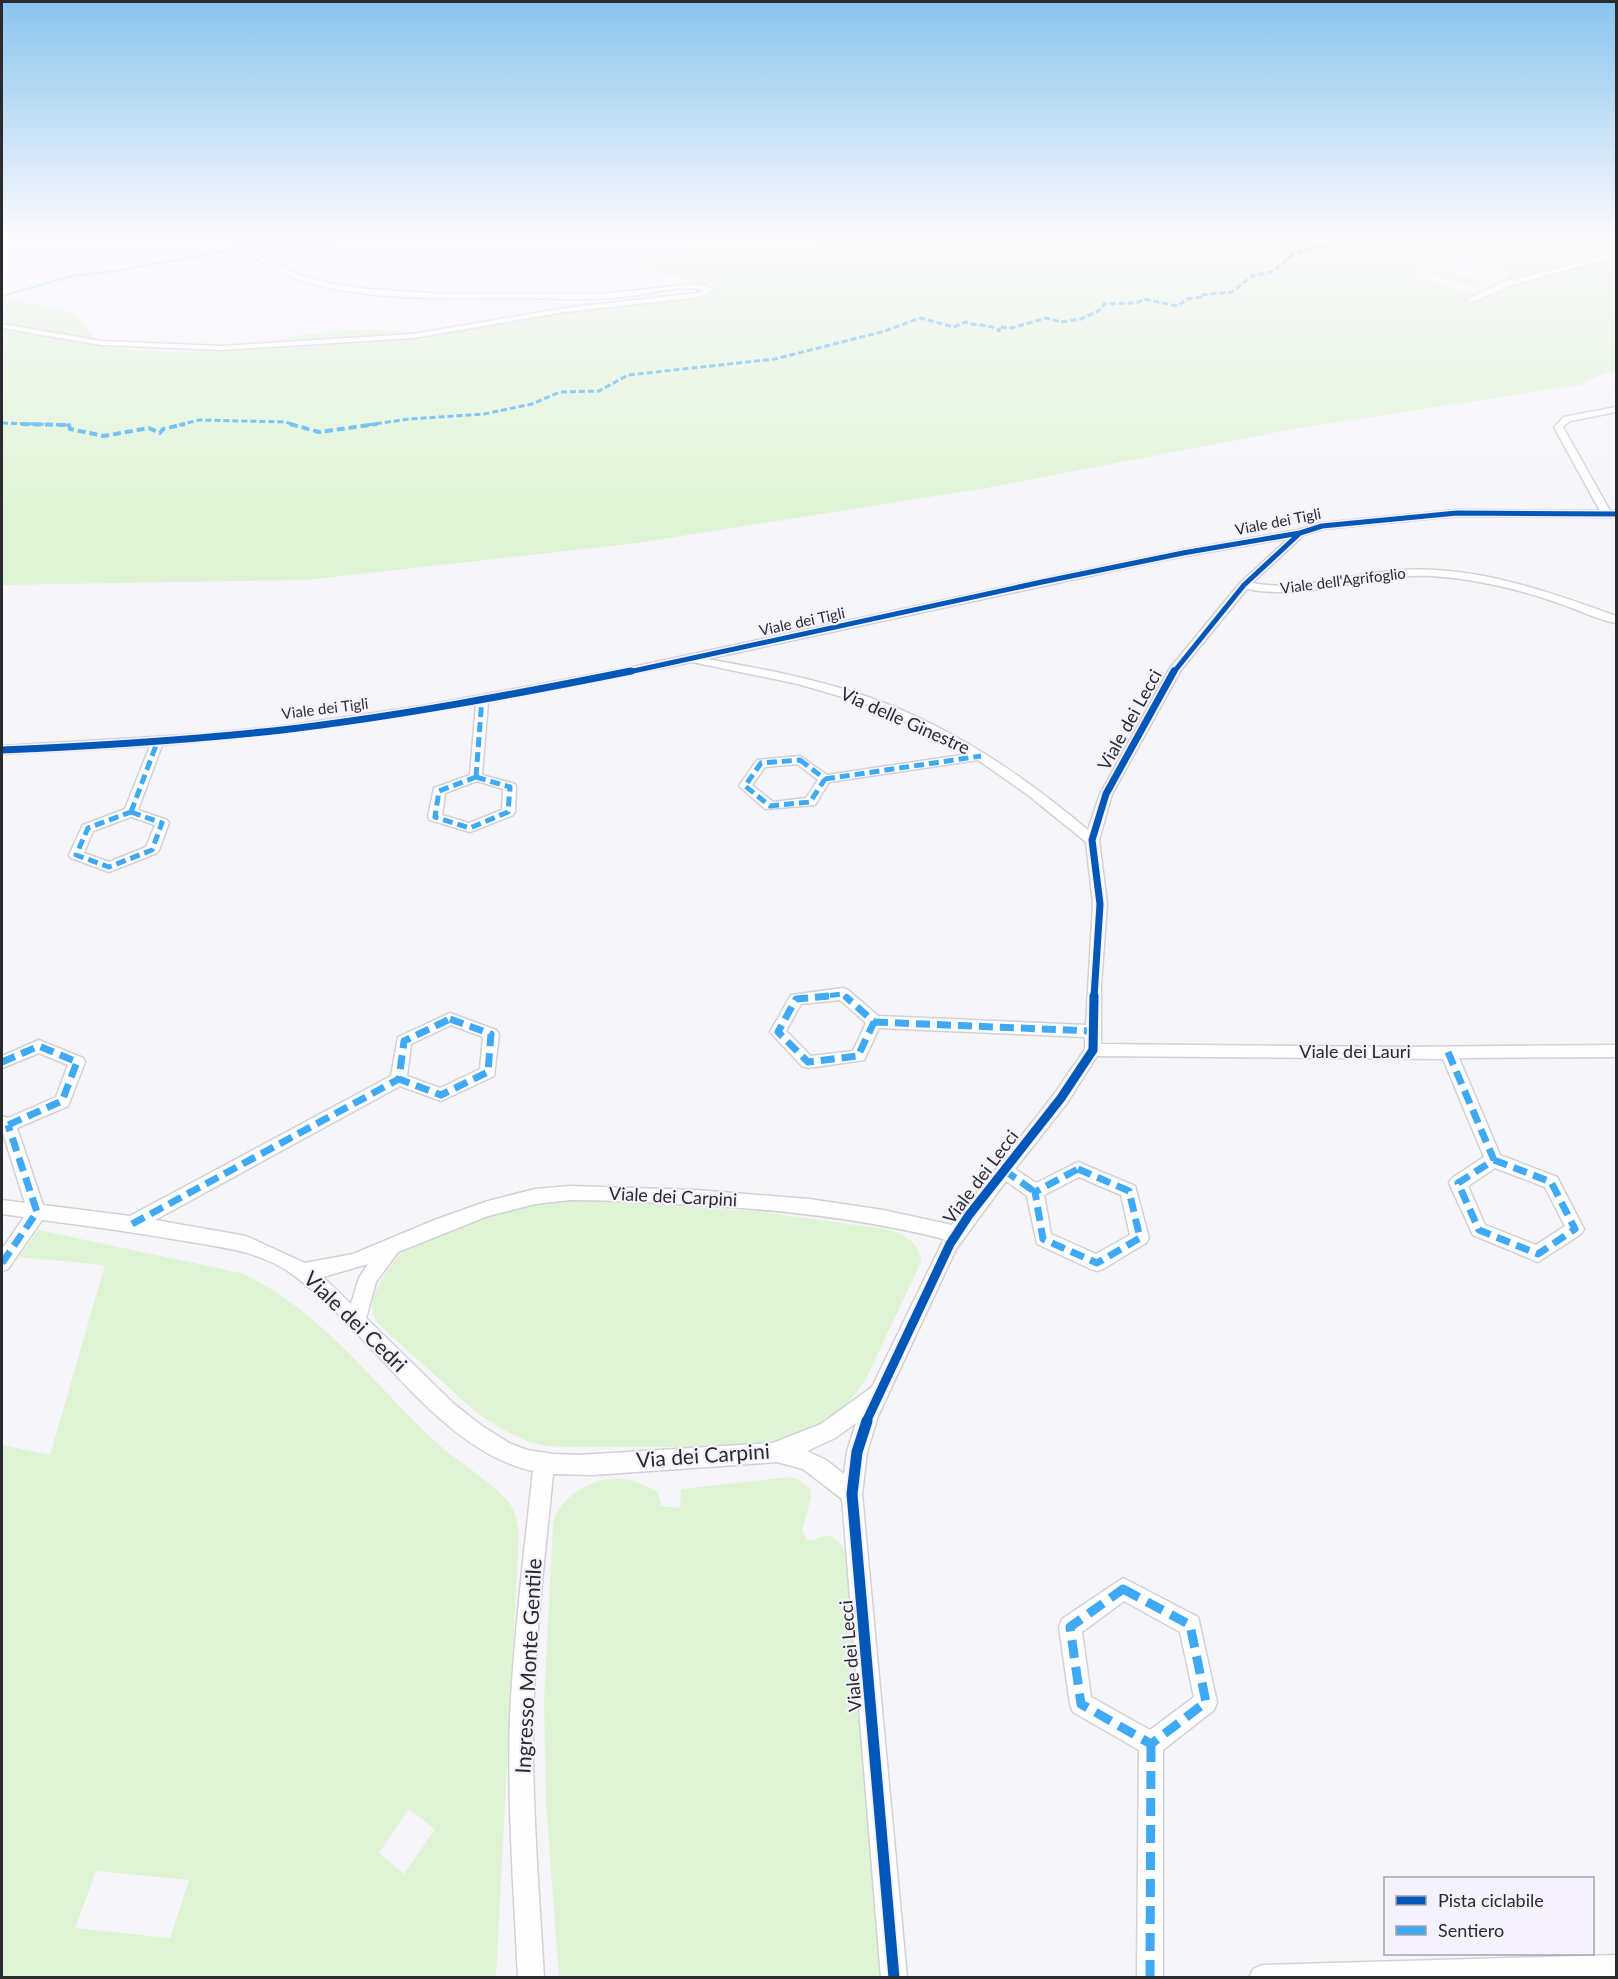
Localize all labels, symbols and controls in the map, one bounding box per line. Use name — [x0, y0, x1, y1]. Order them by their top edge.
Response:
street label: Viale dei Tigli — [1233, 504, 1322, 538]
street label: Viale dell'Agrifoglio — [1279, 563, 1407, 597]
street label: Viale dei Tigli — [757, 603, 846, 639]
street label: Viale dei Lecci — [1092, 665, 1166, 774]
street label: Via delle Ginestre — [837, 682, 973, 758]
street label: Viale dei Tigli — [281, 694, 369, 722]
street label: Viale dei Lauri — [1299, 1040, 1411, 1062]
street label: Viale dei Lecci — [938, 1125, 1023, 1228]
street label: Viale dei Carpini — [608, 1182, 738, 1210]
street label: Viale dei Cedri — [299, 1265, 413, 1376]
street label: Via dei Carpini — [635, 1437, 771, 1472]
street label: Ingresso Monte Gentile — [509, 1558, 546, 1774]
street label: Viale dei Lecci — [834, 1599, 866, 1713]
legend — [1384, 1877, 1594, 1955]
text: Pista ciclabile — [1438, 1889, 1544, 1911]
text: Sentiero — [1438, 1919, 1504, 1941]

